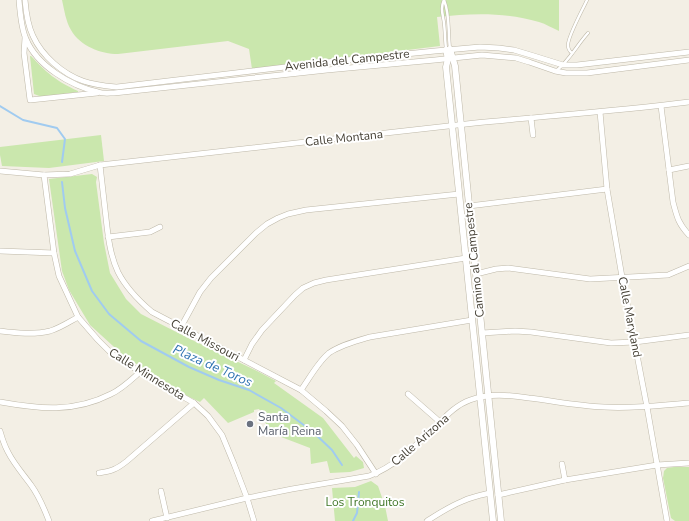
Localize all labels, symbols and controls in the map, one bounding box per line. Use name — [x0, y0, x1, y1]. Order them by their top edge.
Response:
street label: Avenida del Campestre — [284, 45, 410, 75]
street label: Calle Montana — [304, 126, 384, 150]
street label: Camino al Campestre — [460, 202, 488, 318]
street label: Calle Maryland — [614, 275, 646, 359]
street label: Calle Missouri — [168, 315, 242, 365]
water label: Plaza de Toros — [170, 340, 255, 391]
street label: Calle Minnesota — [106, 344, 188, 404]
place label: Santa María Reina — [258, 409, 321, 439]
street label: Calle Arizona — [388, 410, 452, 470]
marker: Santa María Reina — [245, 419, 255, 429]
park label: Los Tronquitos — [325, 494, 405, 510]

